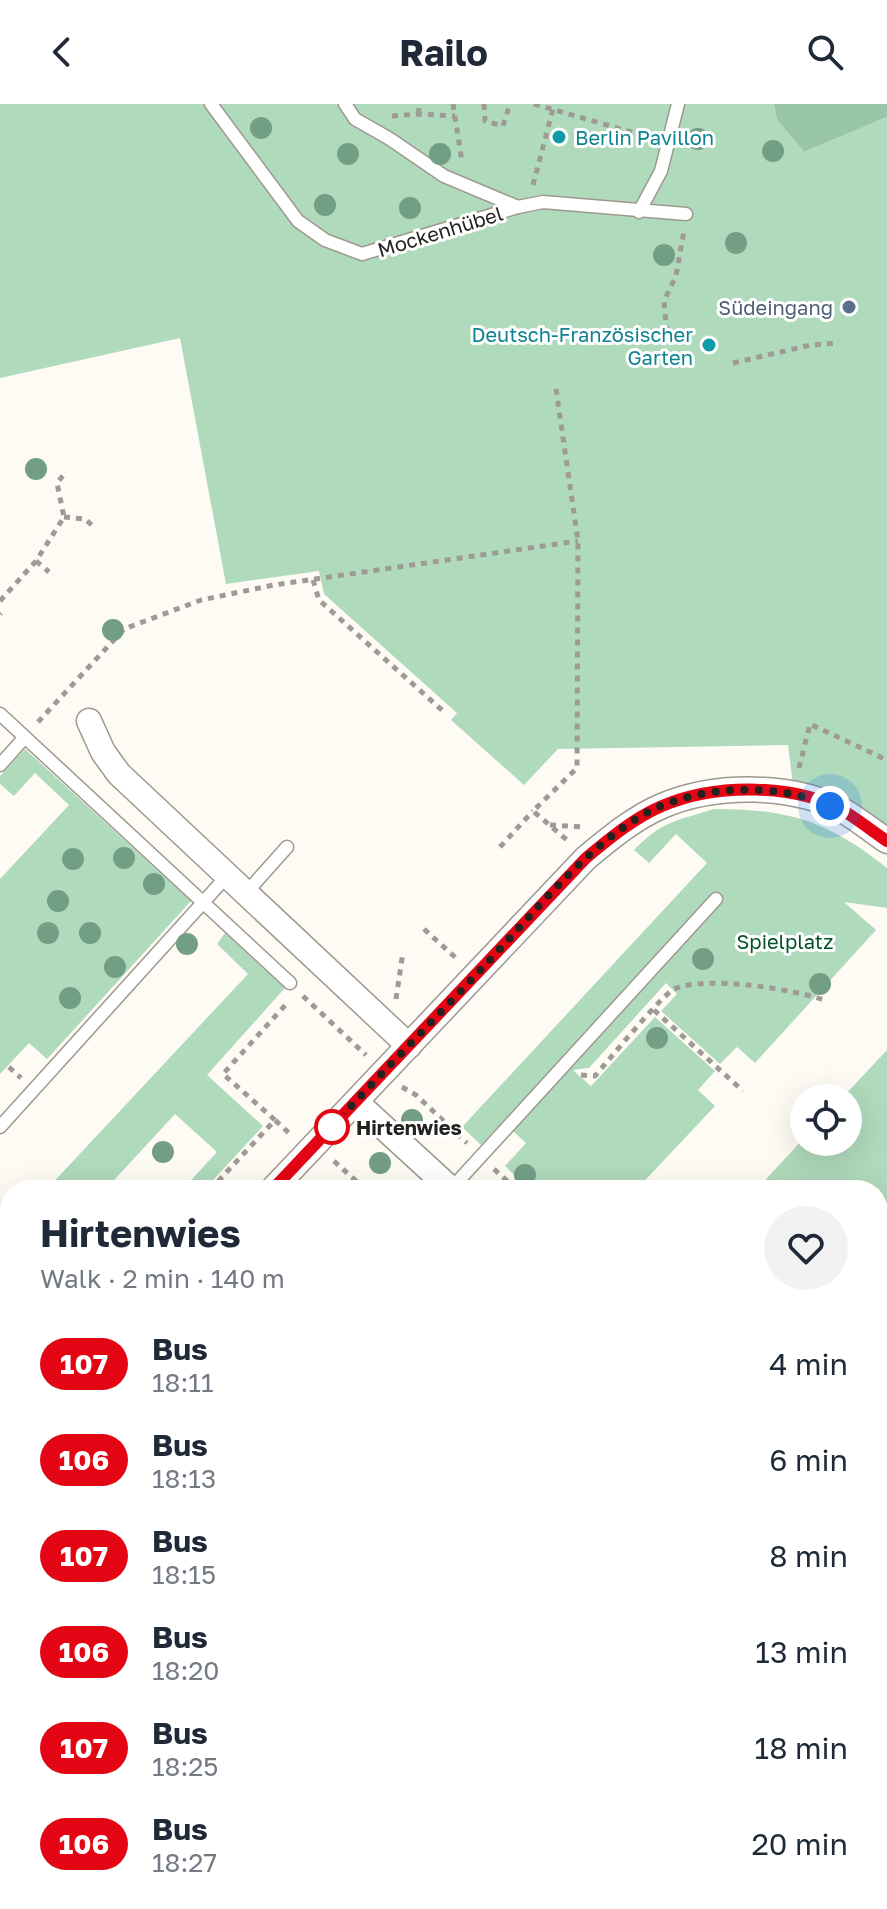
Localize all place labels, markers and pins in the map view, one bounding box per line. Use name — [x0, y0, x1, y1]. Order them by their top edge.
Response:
place label: Berlin Pavillon — [575, 125, 714, 149]
marker: Berlin Pavillon — [550, 128, 568, 146]
place label: Südeingang — [718, 295, 833, 319]
marker: Südeingang — [840, 298, 858, 316]
place label: Deutsch-Französischer Garten — [471, 322, 693, 369]
marker: Deutsch-Französischer Garten — [700, 336, 718, 354]
marker: Hirtenwies — [315, 1110, 349, 1144]
place label: Hirtenwies — [356, 1115, 462, 1139]

